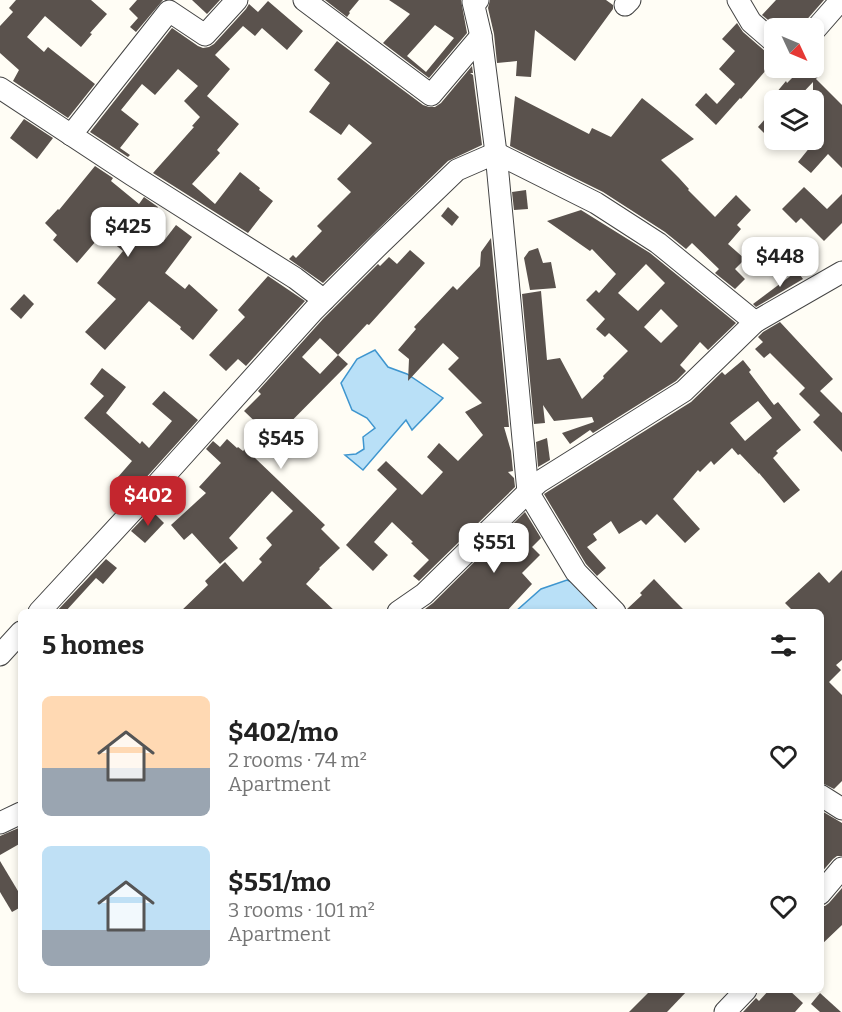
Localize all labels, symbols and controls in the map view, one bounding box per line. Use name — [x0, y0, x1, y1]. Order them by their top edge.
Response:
north arrow — [764, 18, 824, 78]
map controls — [764, 18, 824, 150]
button: layers — [764, 90, 824, 150]
pin: $425 — [92, 207, 164, 258]
text: $425 — [105, 214, 151, 238]
pin: $448 — [744, 237, 816, 288]
text: $448 — [756, 244, 804, 268]
pin: $545 — [245, 419, 317, 470]
text: $545 — [258, 426, 304, 450]
pin: $402 — [112, 476, 184, 527]
text: $402 — [124, 483, 172, 507]
pin: $551 — [458, 523, 530, 574]
text: $551 — [473, 530, 515, 554]
icon: filters — [767, 629, 800, 662]
text: 5 homes — [42, 630, 144, 661]
text: $402/mo — [228, 717, 338, 748]
icon: home — [90, 720, 162, 792]
icon: heart — [767, 740, 800, 773]
text: 2 rooms · 74 m² — [228, 748, 367, 772]
text: Apartment — [228, 772, 331, 796]
text: $551/mo — [228, 867, 331, 898]
icon: home — [90, 870, 162, 942]
icon: heart — [767, 890, 800, 923]
text: 3 rooms · 101 m² — [228, 898, 375, 922]
text: Apartment — [228, 922, 331, 946]

